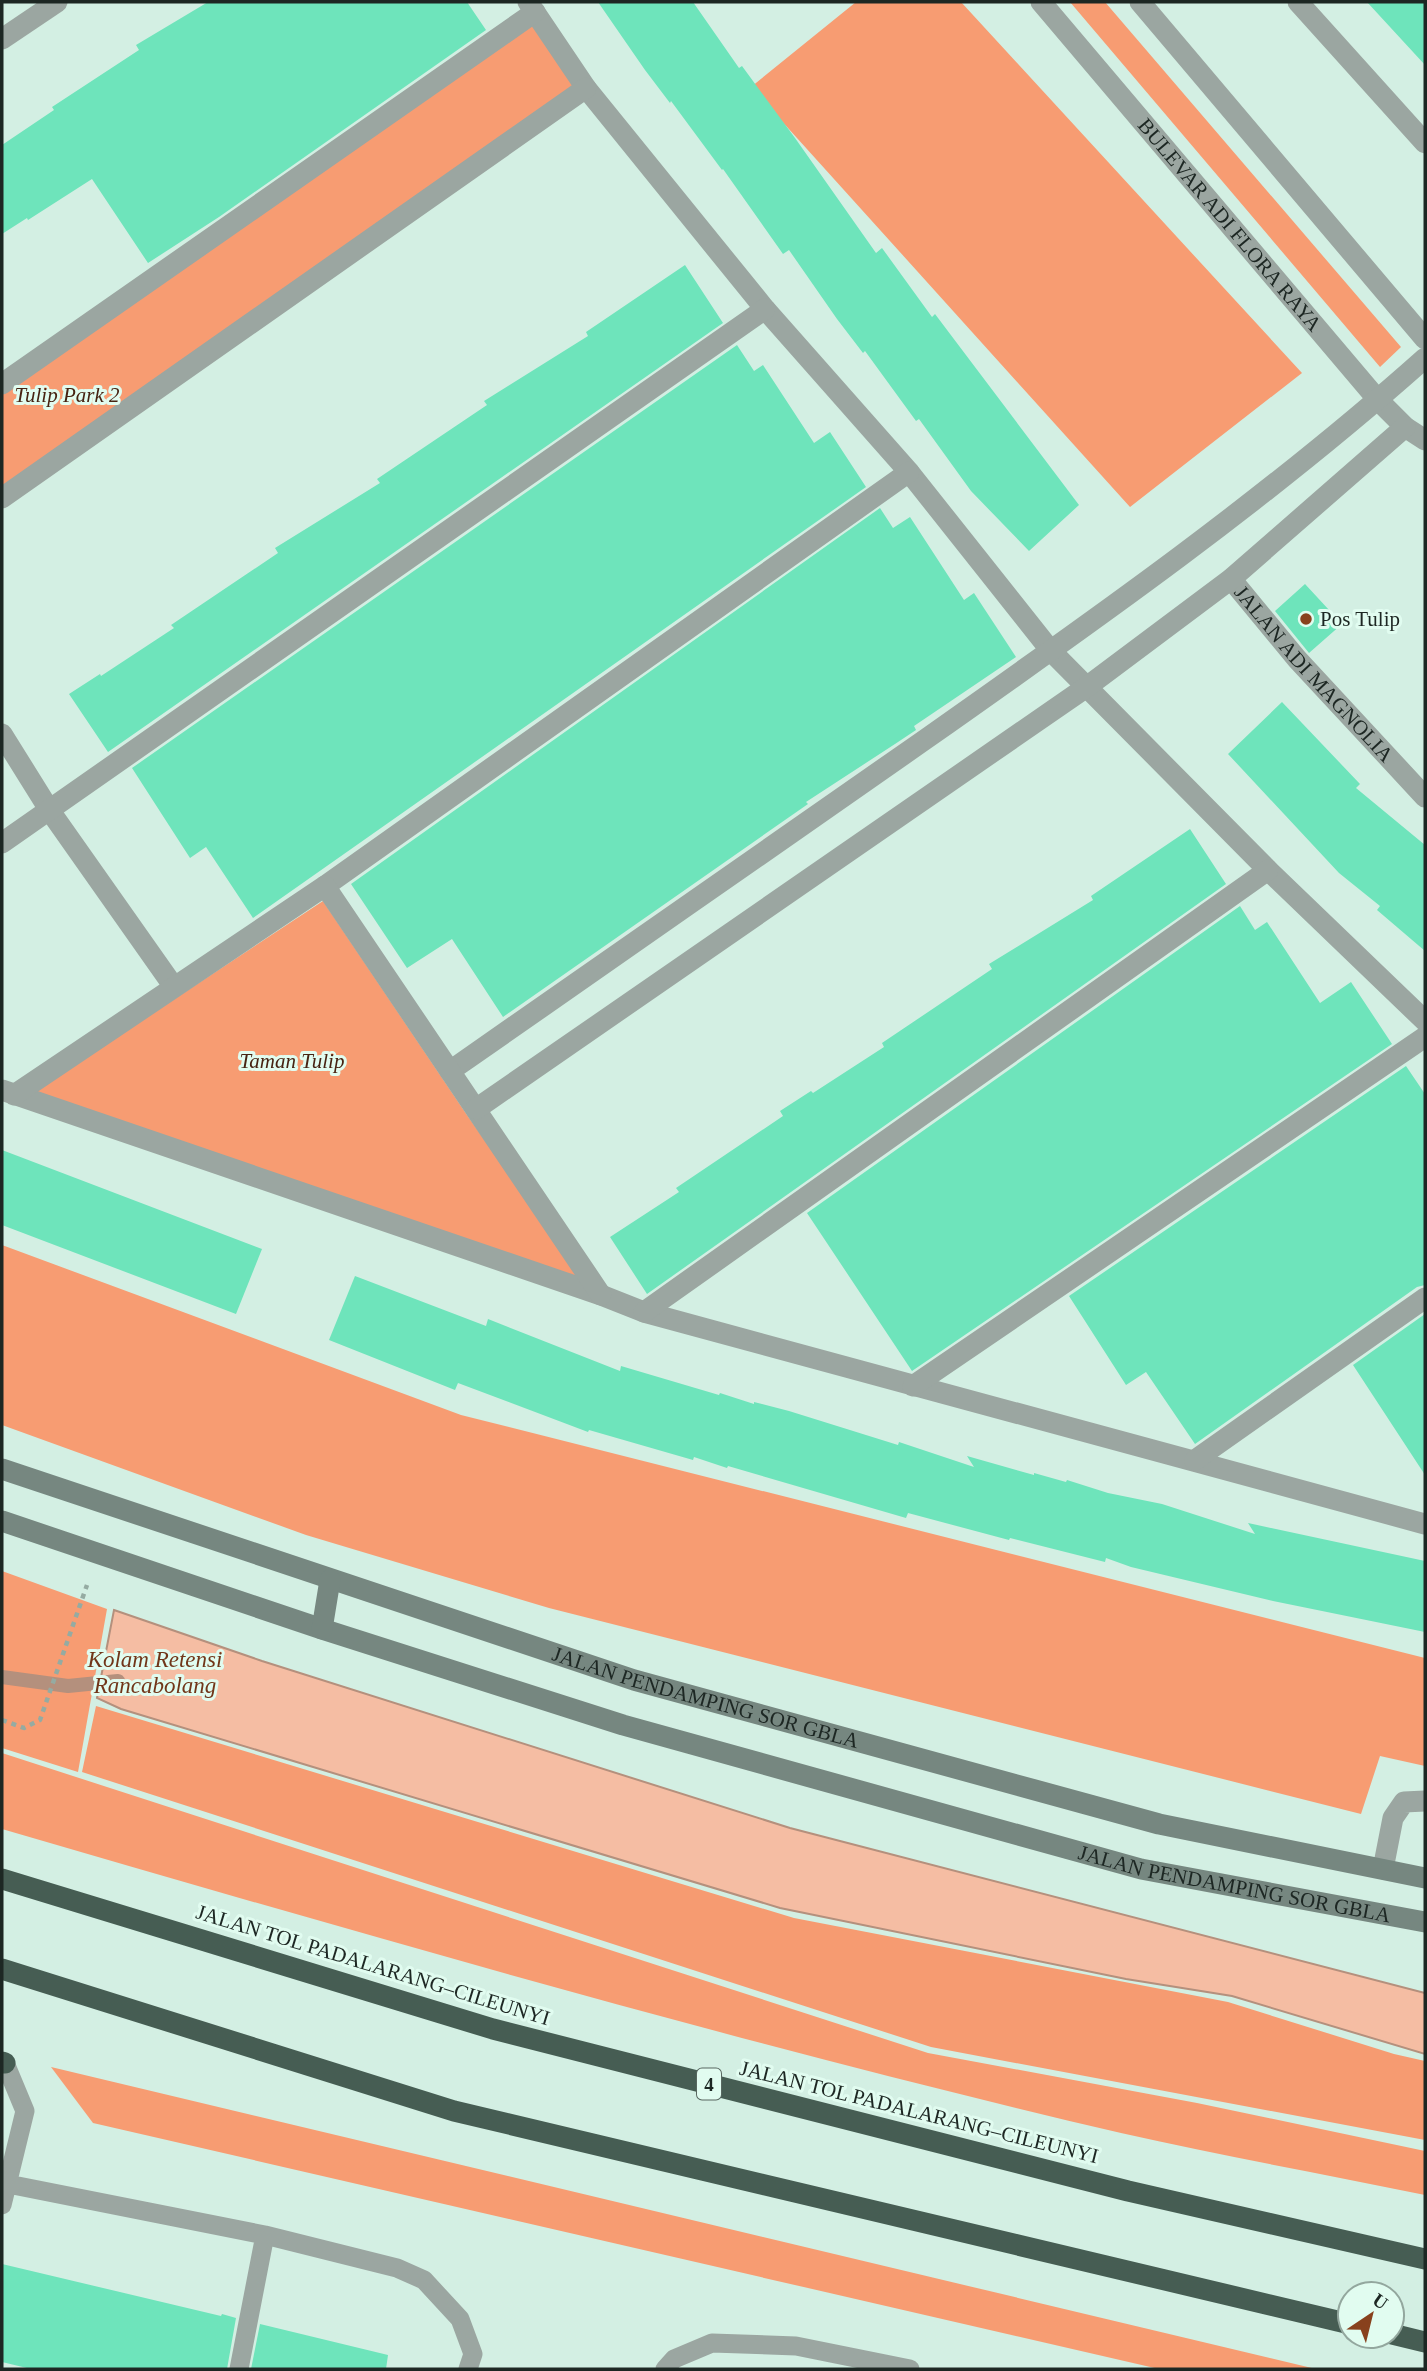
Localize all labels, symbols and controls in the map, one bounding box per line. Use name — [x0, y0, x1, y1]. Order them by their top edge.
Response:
street label: BULEVAR ADI FLORA RAYA — [1133, 114, 1327, 337]
park label: Tulip Park 2 — [14, 383, 120, 407]
street label: JALAN ADI MAGNOLIA — [1230, 581, 1399, 768]
place label: Pos Tulip — [1320, 607, 1400, 631]
marker: Pos Tulip — [1298, 611, 1314, 627]
park label: Taman Tulip — [240, 1049, 344, 1073]
street label: JALAN PENDAMPING SOR GBLA — [549, 1642, 862, 1753]
water label: Kolam Retensi Rancabolang — [87, 1647, 222, 1698]
street label: JALAN PENDAMPING SOR GBLA — [1076, 1840, 1393, 1927]
street label: JALAN TOL PADALARANG–CILEUNYI — [193, 1900, 553, 2030]
street label: JALAN TOL PADALARANG–CILEUNYI — [737, 2056, 1101, 2168]
road number: 4 — [697, 2068, 721, 2100]
north arrow — [1336, 2280, 1406, 2350]
text: U — [1369, 2289, 1392, 2314]

